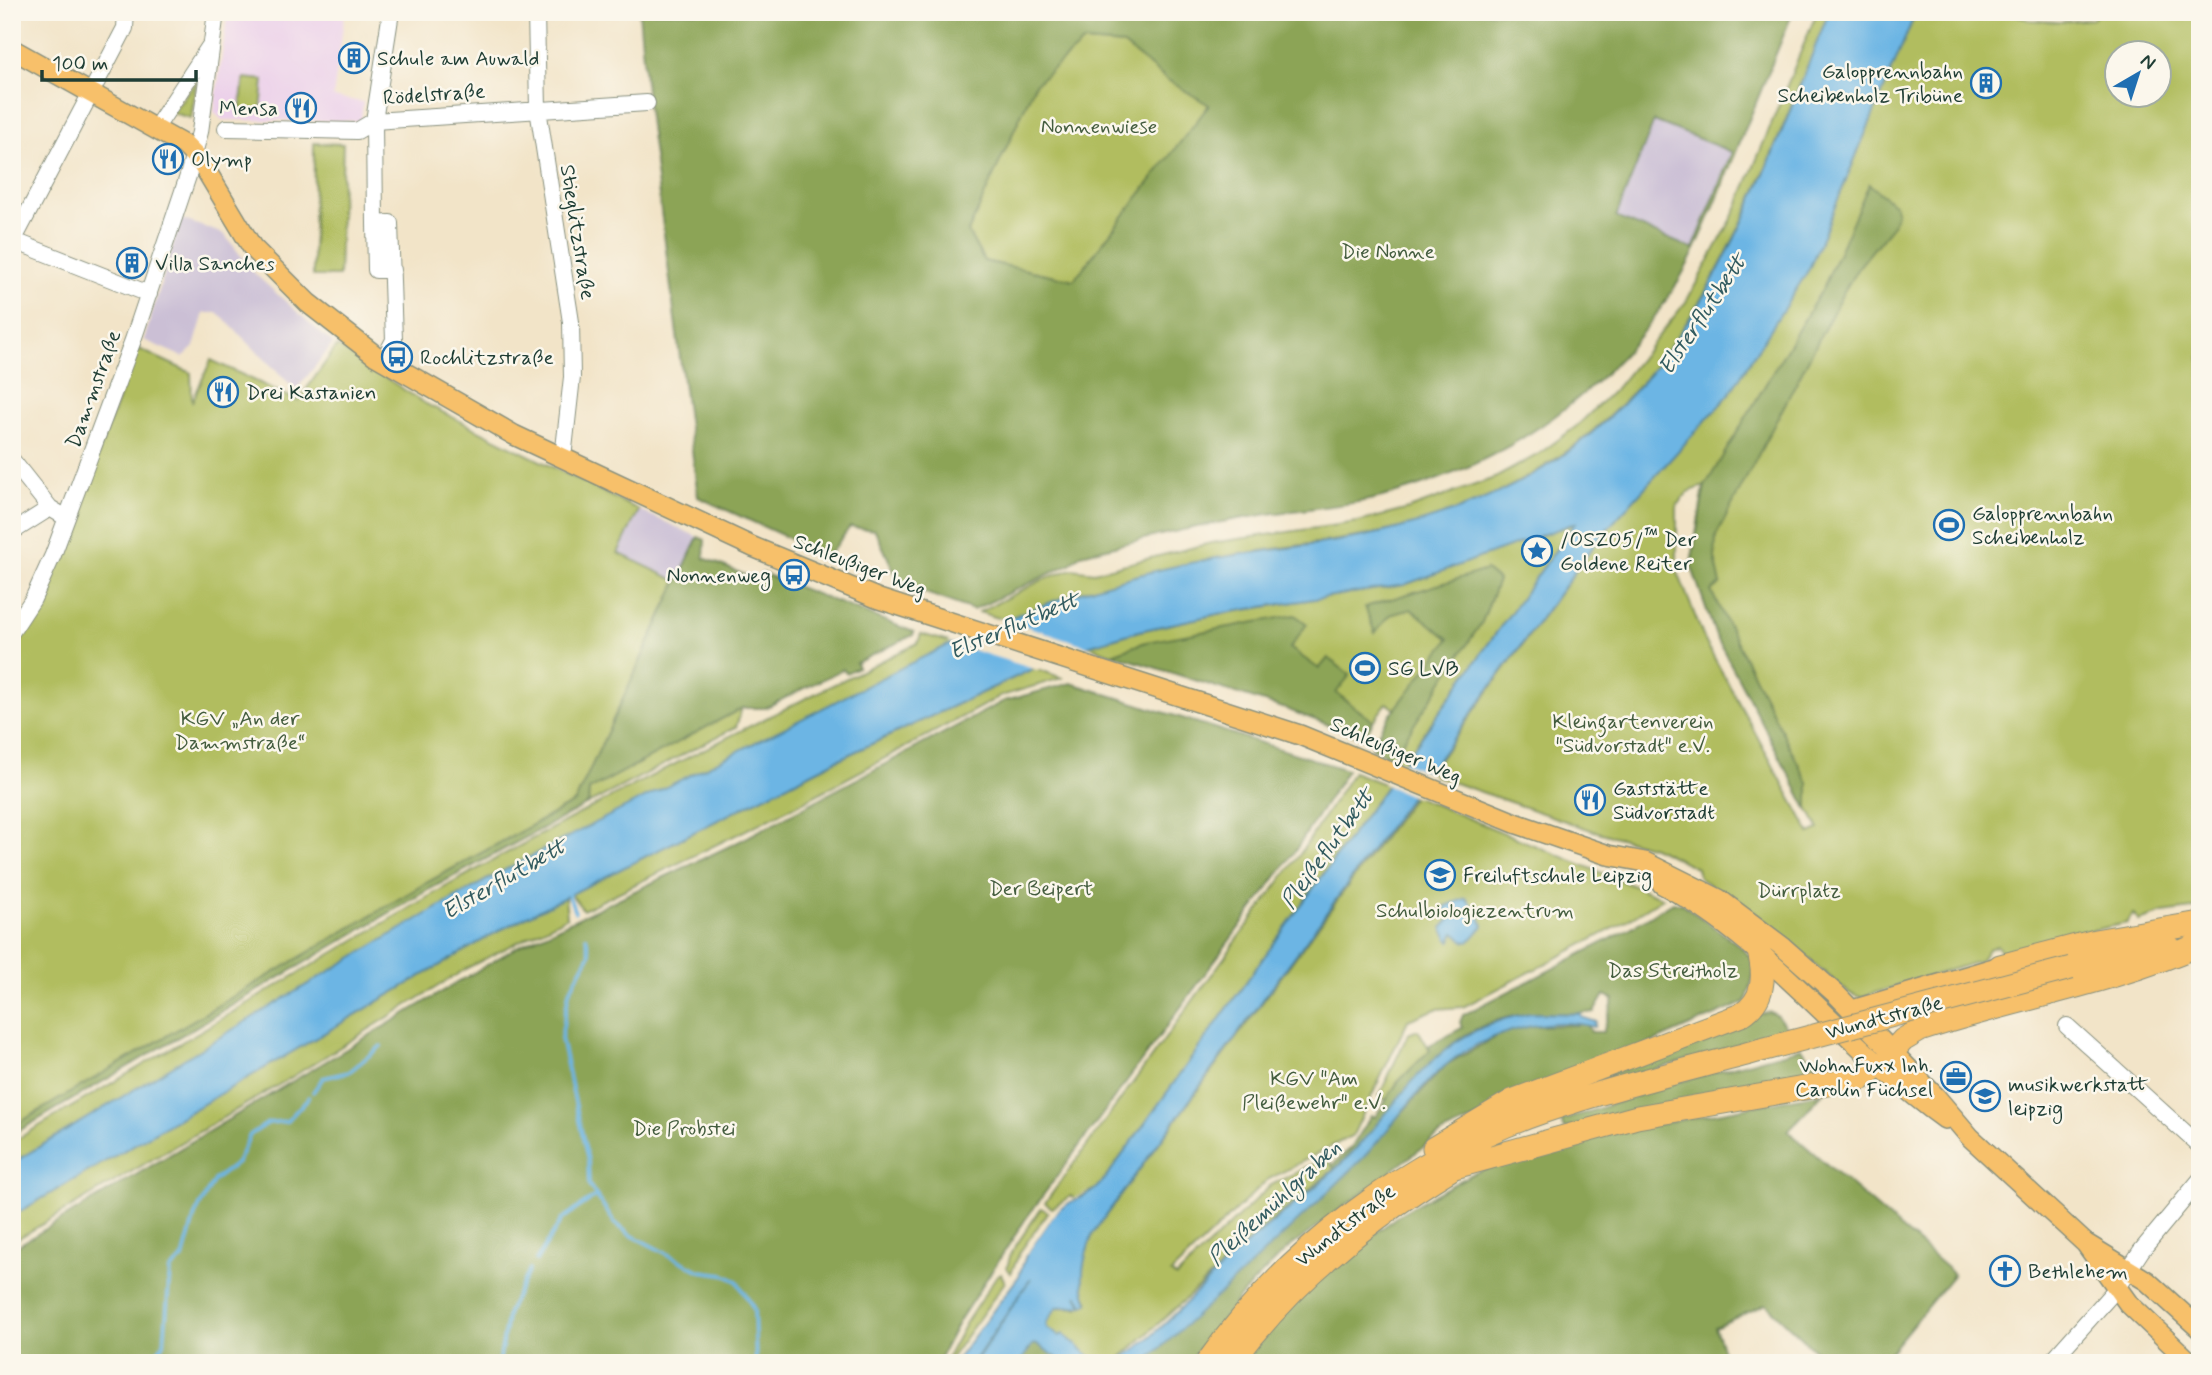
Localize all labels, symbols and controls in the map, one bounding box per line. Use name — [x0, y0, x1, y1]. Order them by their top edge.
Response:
scale bar — [42, 38, 196, 82]
north arrow — [2104, 38, 2174, 108]
building icon: Schule am Auwald — [337, 41, 371, 75]
place label: Schule am Auwald — [377, 45, 539, 73]
text: N — [2135, 48, 2161, 76]
text: 100 m — [52, 50, 108, 78]
place label: Galopprennbahn Scheibenholz Tribüne — [1777, 58, 1963, 110]
building icon: Galopprennbahn Scheibenholz Tribüne — [1969, 66, 2003, 100]
street label: Rödelstraße — [382, 77, 486, 113]
restaurant icon: Mensa — [284, 91, 318, 125]
place label: Mensa — [219, 95, 278, 123]
park label: Nonnenwiese — [1041, 113, 1157, 141]
restaurant icon: Olymp — [151, 142, 185, 176]
place label: Olymp — [191, 146, 252, 174]
street label: Stieglitzstraße — [552, 163, 602, 302]
park label: Die Nonne — [1341, 238, 1435, 266]
building icon: Villa Sanches — [115, 246, 149, 280]
water label: Elsterflutbett — [1652, 246, 1757, 381]
place label: Villa Sanches — [155, 250, 275, 278]
street label: Dammstraße — [60, 326, 128, 452]
bus stop icon: Rochlitzstraße — [380, 340, 414, 374]
place label: Rochlitzstraße — [420, 344, 554, 372]
restaurant icon: Drei Kastanien — [206, 375, 240, 409]
place label: Drei Kastanien — [246, 379, 377, 407]
place label: Galopprennbahn Scheibenholz — [1972, 500, 2113, 552]
sports icon: Galopprennbahn Scheibenholz — [1932, 508, 1966, 542]
place label: /OSZO5/™ Der Goldene Reiter — [1560, 526, 1696, 578]
street label: Schleußiger Weg — [789, 528, 930, 604]
place icon: /OSZO5/™ Der Goldene Reiter — [1520, 534, 1554, 568]
bus stop icon: Nonnenweg — [777, 558, 811, 592]
place label: Nonnenweg — [667, 562, 771, 591]
water label: Elsterflutbett — [945, 584, 1088, 668]
sports icon: SG LVB — [1348, 651, 1382, 685]
place label: SG LVB — [1388, 655, 1458, 683]
park label: KGV „An der Dammstraße“ — [174, 705, 306, 757]
park label: Kleingartenverein "Südvorstadt" e.V. — [1552, 708, 1714, 760]
street label: Schleußiger Weg — [1326, 711, 1466, 791]
place label: Gaststätte Südvorstadt — [1613, 775, 1715, 827]
water label: Pleißeflutbett — [1275, 780, 1385, 916]
restaurant icon: Gaststätte Südvorstadt — [1573, 783, 1607, 817]
water label: Elsterflutbett — [437, 830, 576, 928]
school or university icon: Freiluftschule Leipzig — [1423, 858, 1457, 892]
place label: Freiluftschule Leipzig — [1463, 862, 1652, 891]
park label: Der Beipert — [989, 875, 1093, 903]
park label: Dürrplatz — [1757, 877, 1841, 905]
park label: Schulbiologiezentrum — [1376, 897, 1574, 925]
park label: Das Streitholz — [1608, 957, 1738, 985]
street label: Wundtstraße — [1823, 989, 1946, 1047]
place label: WohnFuxx Inh. Carolin Füchsel — [1795, 1052, 1933, 1104]
office icon: WohnFuxx Inh. Carolin Füchsel — [1939, 1060, 1973, 1094]
park label: KGV "Am Pleißewehr" e.V. — [1242, 1065, 1386, 1117]
place label: musikwerkstatt leipzig — [2008, 1071, 2149, 1124]
school or university icon: musikwerkstatt leipzig — [1968, 1079, 2002, 1113]
park label: Die Probstei — [632, 1115, 736, 1143]
water label: Pleißemühlgraben — [1202, 1134, 1350, 1275]
street label: Wundtstraße — [1290, 1178, 1402, 1274]
church icon: Bethlehem — [1988, 1254, 2022, 1288]
place label: Bethlehem — [2028, 1258, 2128, 1286]

